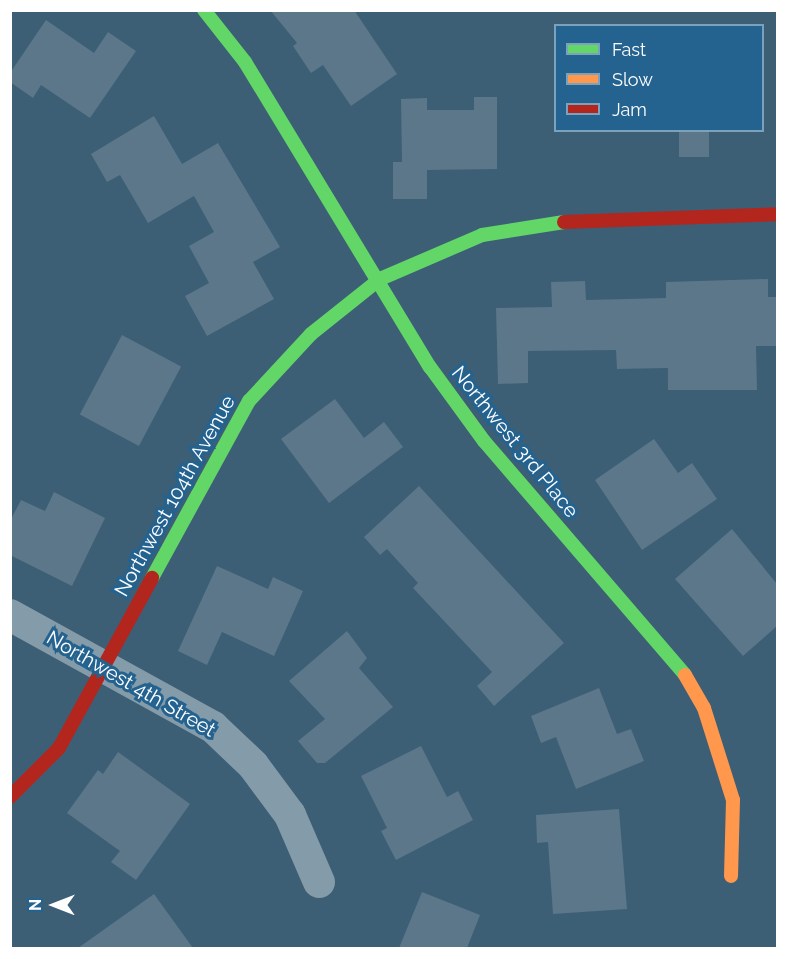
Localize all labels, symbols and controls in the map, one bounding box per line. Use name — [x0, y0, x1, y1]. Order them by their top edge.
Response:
legend — [554, 24, 764, 132]
text: Fast — [612, 39, 646, 60]
text: Slow — [612, 69, 653, 90]
text: Jam — [612, 99, 647, 120]
street label: Northwest 3rd Place — [447, 361, 583, 523]
street label: Northwest 104th Avenue — [110, 391, 240, 601]
street label: Northwest 4th Street — [42, 626, 220, 742]
north arrow — [24, 875, 84, 935]
text: N — [26, 899, 45, 911]

